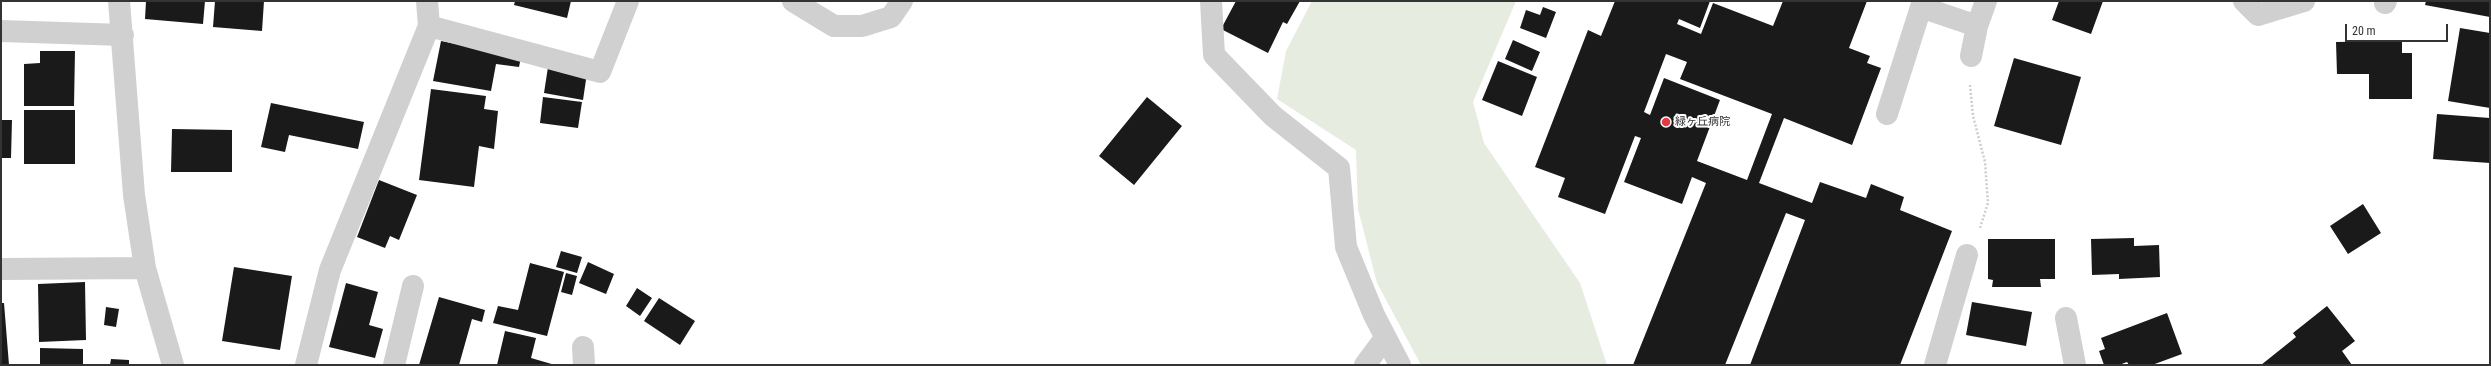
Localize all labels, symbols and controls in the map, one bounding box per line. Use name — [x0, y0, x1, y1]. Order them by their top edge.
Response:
scale bar — [2347, 16, 2450, 42]
text: 20 m — [2352, 24, 2376, 38]
place label: 緑ヶ丘病院 — [1675, 115, 1730, 129]
marker: 緑ヶ丘病院 — [1660, 116, 1672, 128]

